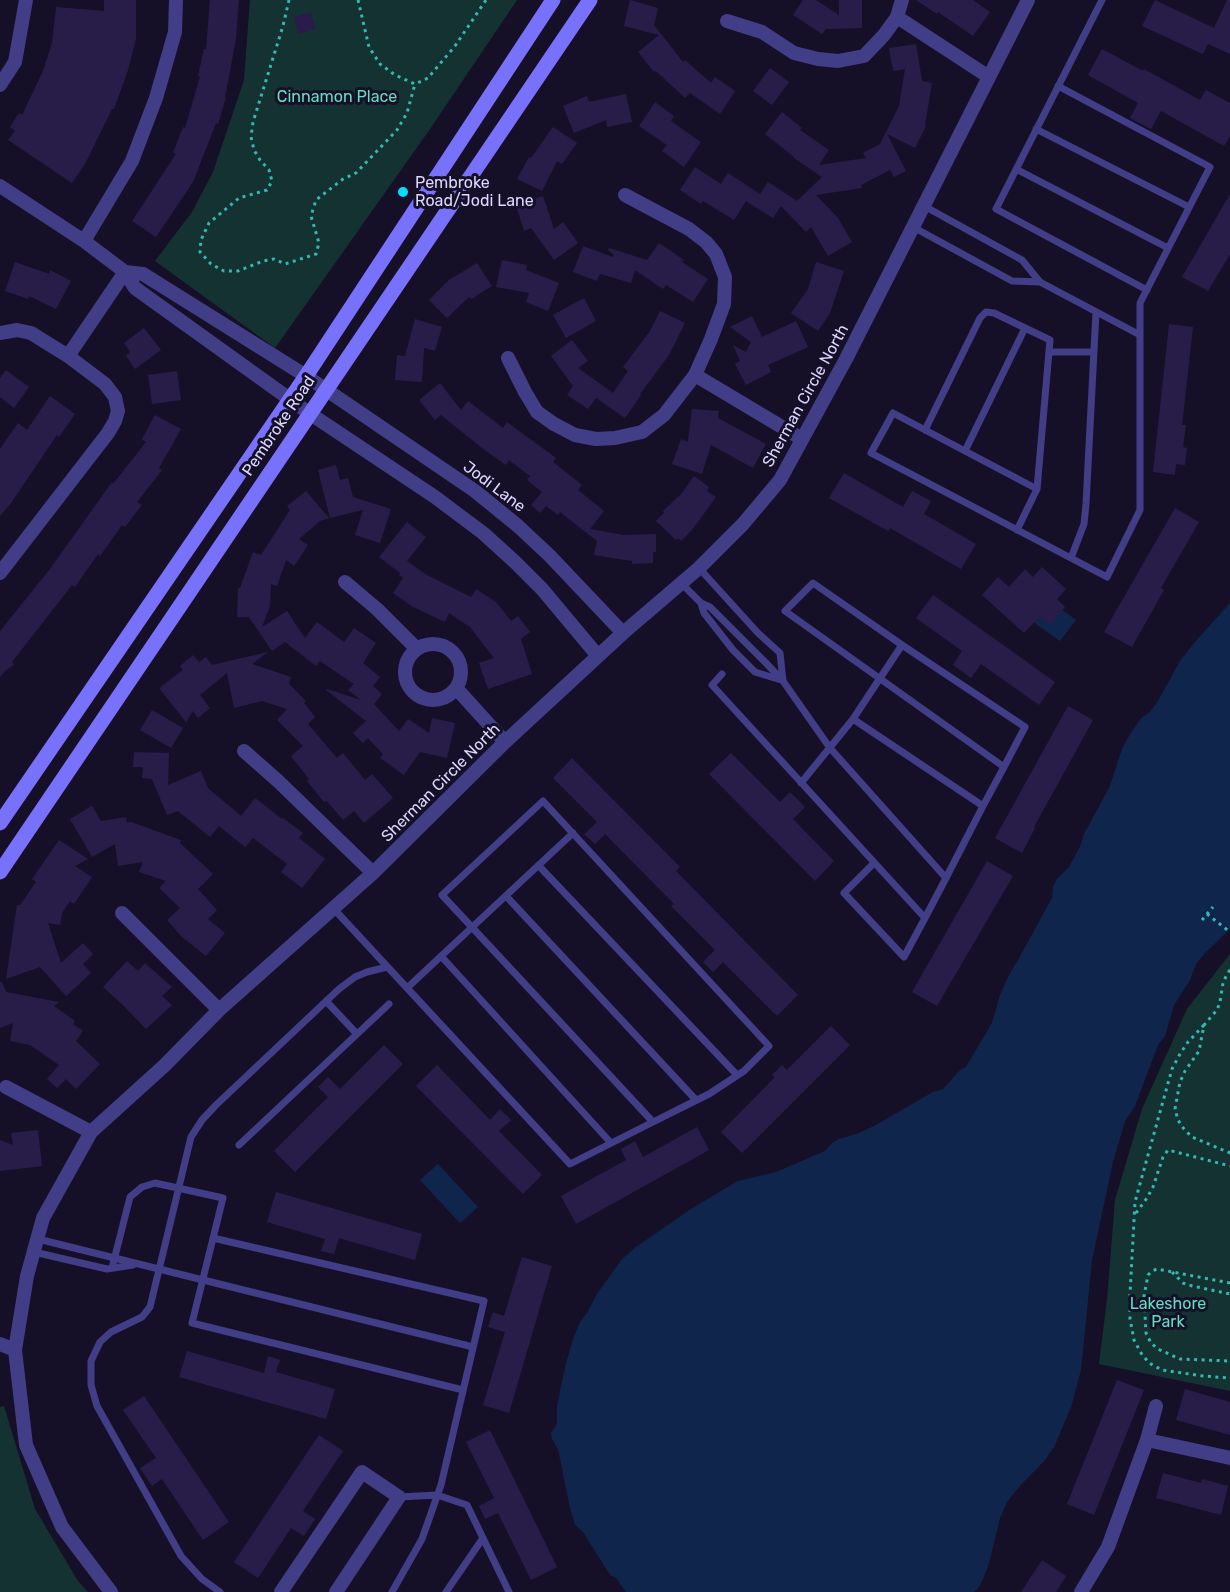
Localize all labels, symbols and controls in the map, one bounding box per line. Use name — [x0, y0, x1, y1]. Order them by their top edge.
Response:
park label: Cinnamon Place — [277, 87, 397, 107]
place label: Pembroke Road/Jodi Lane — [415, 173, 534, 211]
marker: Pembroke Road/Jodi Lane — [396, 185, 410, 199]
street label: Sherman Circle North — [759, 321, 853, 471]
street label: Pembroke Road — [238, 372, 320, 480]
street label: Jodi Lane — [459, 457, 529, 517]
street label: Sherman Circle North — [378, 720, 504, 846]
park label: Lakeshore Park — [1130, 1294, 1206, 1332]

